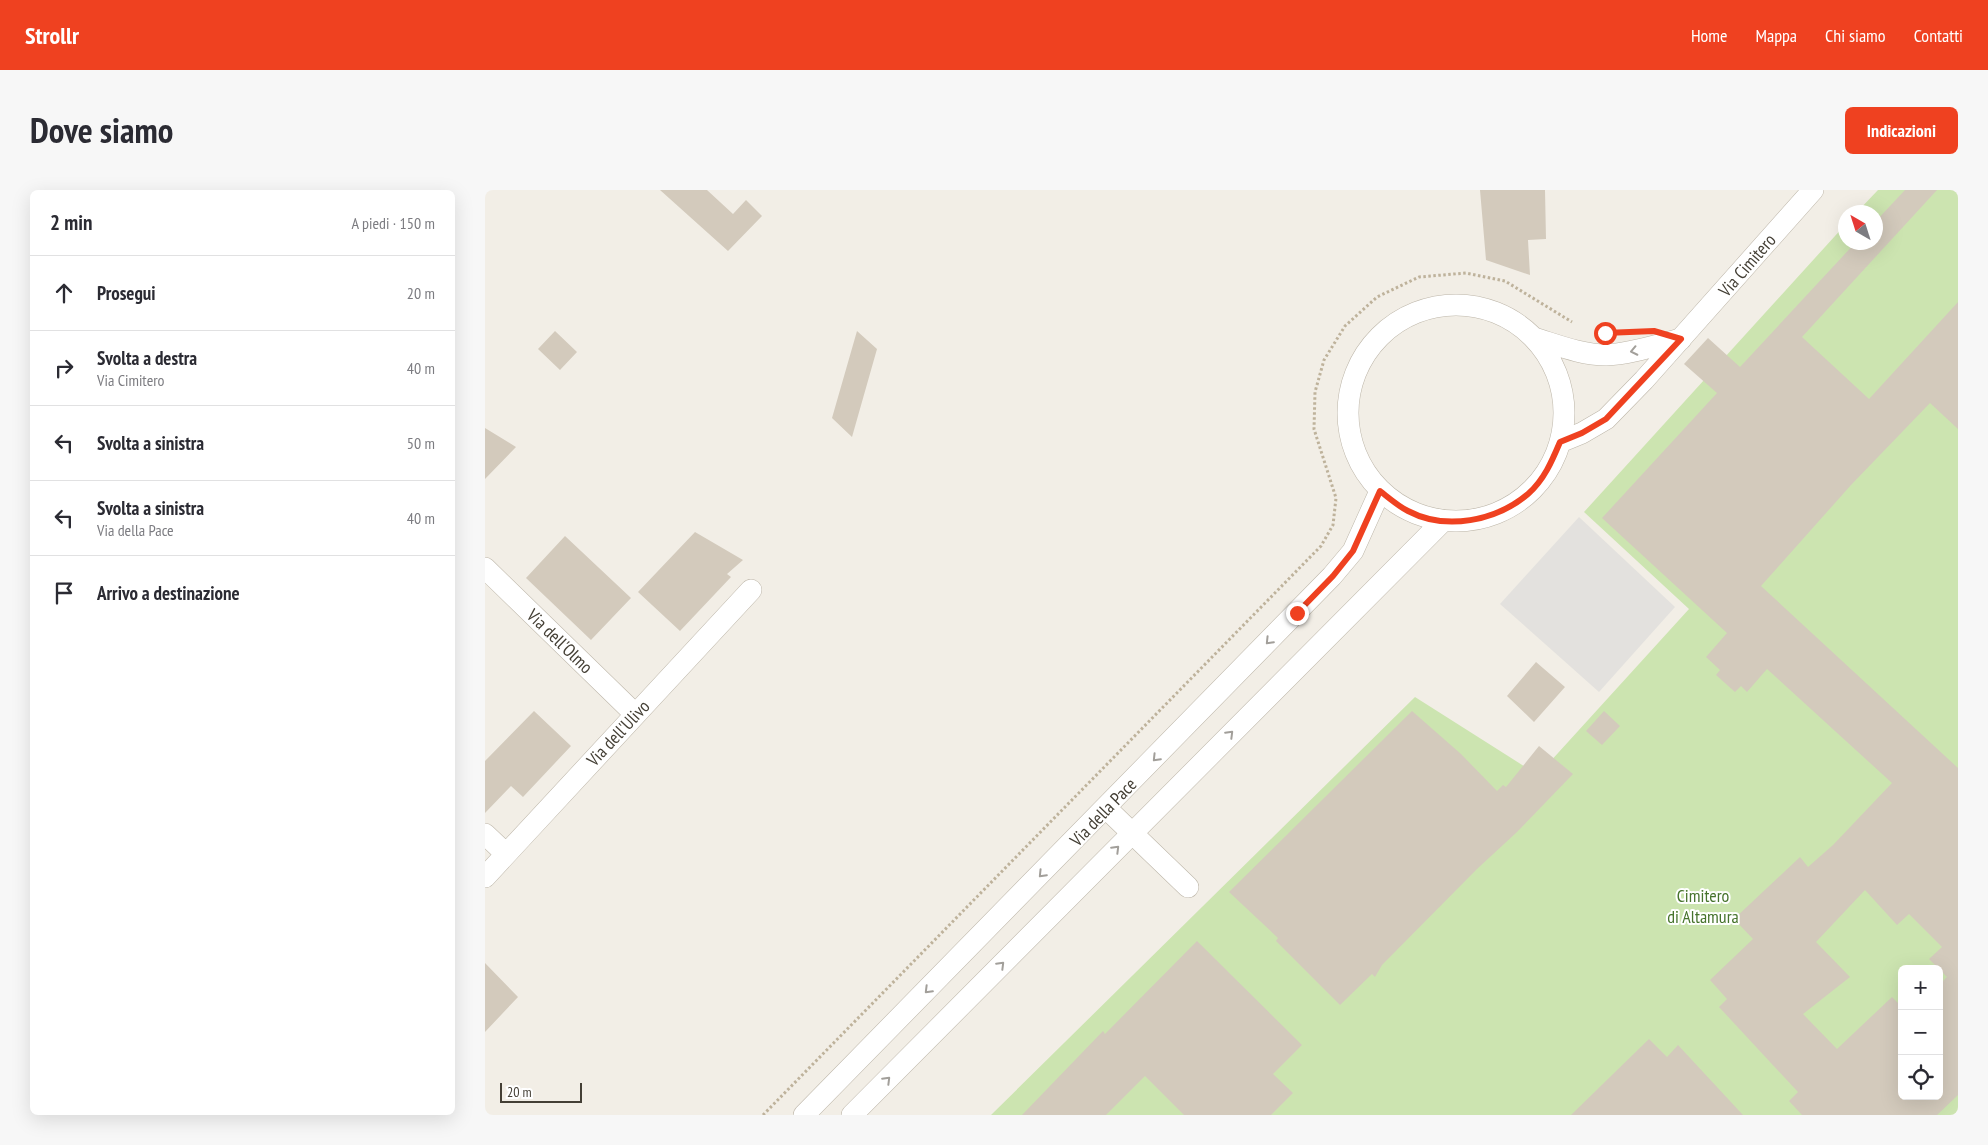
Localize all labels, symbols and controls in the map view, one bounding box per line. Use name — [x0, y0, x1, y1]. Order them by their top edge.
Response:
text: Strollr — [25, 20, 79, 51]
text: Home — [1691, 24, 1728, 47]
text: Mappa — [1756, 24, 1797, 47]
text: Chi siamo — [1825, 24, 1886, 47]
text: Contatti — [1914, 24, 1963, 47]
text: Dove siamo — [30, 107, 173, 153]
button: Indicazioni — [1845, 107, 1958, 154]
north arrow — [1838, 205, 1883, 250]
text: 2 min — [50, 209, 92, 236]
text: A piedi · 150 m — [352, 213, 435, 233]
street label: Via Cimitero — [1713, 229, 1781, 302]
icon: ahead — [50, 279, 78, 307]
text: Prosegui — [97, 281, 156, 305]
text: 20 m — [407, 283, 435, 303]
route start — [1594, 322, 1617, 345]
one-way arrow — [1630, 345, 1638, 355]
text: Svolta a destra — [97, 346, 197, 370]
icon: right — [50, 354, 78, 382]
text: 40 m — [407, 358, 435, 378]
text: Via Cimitero — [97, 370, 165, 390]
icon: left — [50, 429, 78, 457]
text: Svolta a sinistra — [97, 431, 204, 455]
text: 50 m — [407, 433, 435, 453]
text: Svolta a sinistra — [97, 496, 204, 520]
icon: left — [50, 504, 78, 532]
text: 40 m — [407, 508, 435, 528]
text: Via della Pace — [97, 520, 174, 540]
icon: arrive — [50, 579, 78, 607]
text: Arrivo a destinazione — [97, 581, 240, 605]
route end — [1286, 602, 1309, 625]
street label: Via dell'Olmo — [521, 603, 598, 678]
one-way arrow — [1266, 636, 1275, 645]
street label: Via dell'Ulivo — [581, 695, 655, 772]
one-way arrow — [1224, 731, 1233, 740]
one-way arrow — [1153, 752, 1162, 761]
street label: Via della Pace — [1064, 773, 1141, 852]
one-way arrow — [1110, 846, 1119, 855]
one-way arrow — [1039, 868, 1048, 877]
park label: Cimitero di Altamura — [1667, 884, 1739, 928]
one-way arrow — [995, 962, 1004, 971]
map controls — [1898, 965, 1943, 1100]
button: + — [1898, 965, 1943, 1010]
one-way arrow — [925, 984, 934, 993]
button: − — [1898, 1010, 1943, 1055]
button: locate — [1898, 1055, 1943, 1100]
one-way arrow — [881, 1077, 890, 1086]
scale bar — [500, 1080, 583, 1103]
text: 20 m — [507, 1083, 532, 1101]

